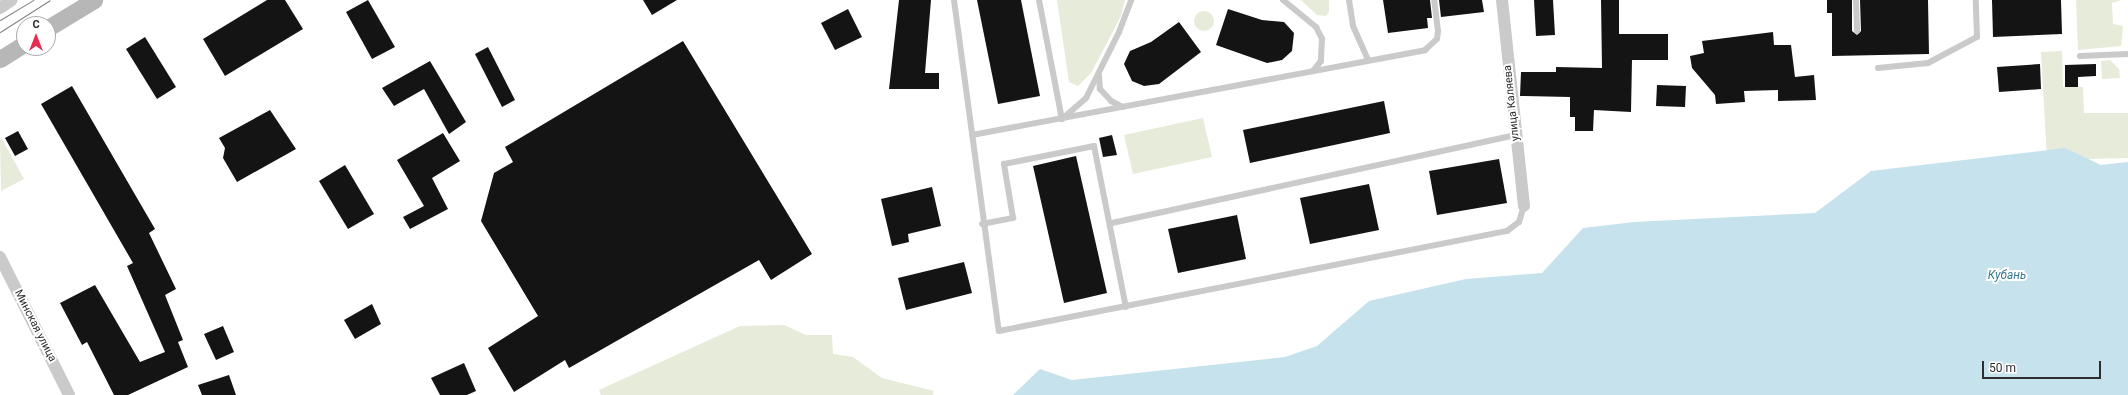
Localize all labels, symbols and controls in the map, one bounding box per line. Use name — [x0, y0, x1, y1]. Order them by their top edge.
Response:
north arrow — [16, 16, 56, 56]
text: С — [32, 18, 40, 31]
street label: улица Каляева — [1501, 64, 1523, 142]
water label: Кубань — [1988, 269, 2026, 283]
street label: Минская улица — [11, 288, 59, 364]
scale bar — [1984, 353, 2103, 379]
text: 50 m — [1989, 361, 2016, 375]

